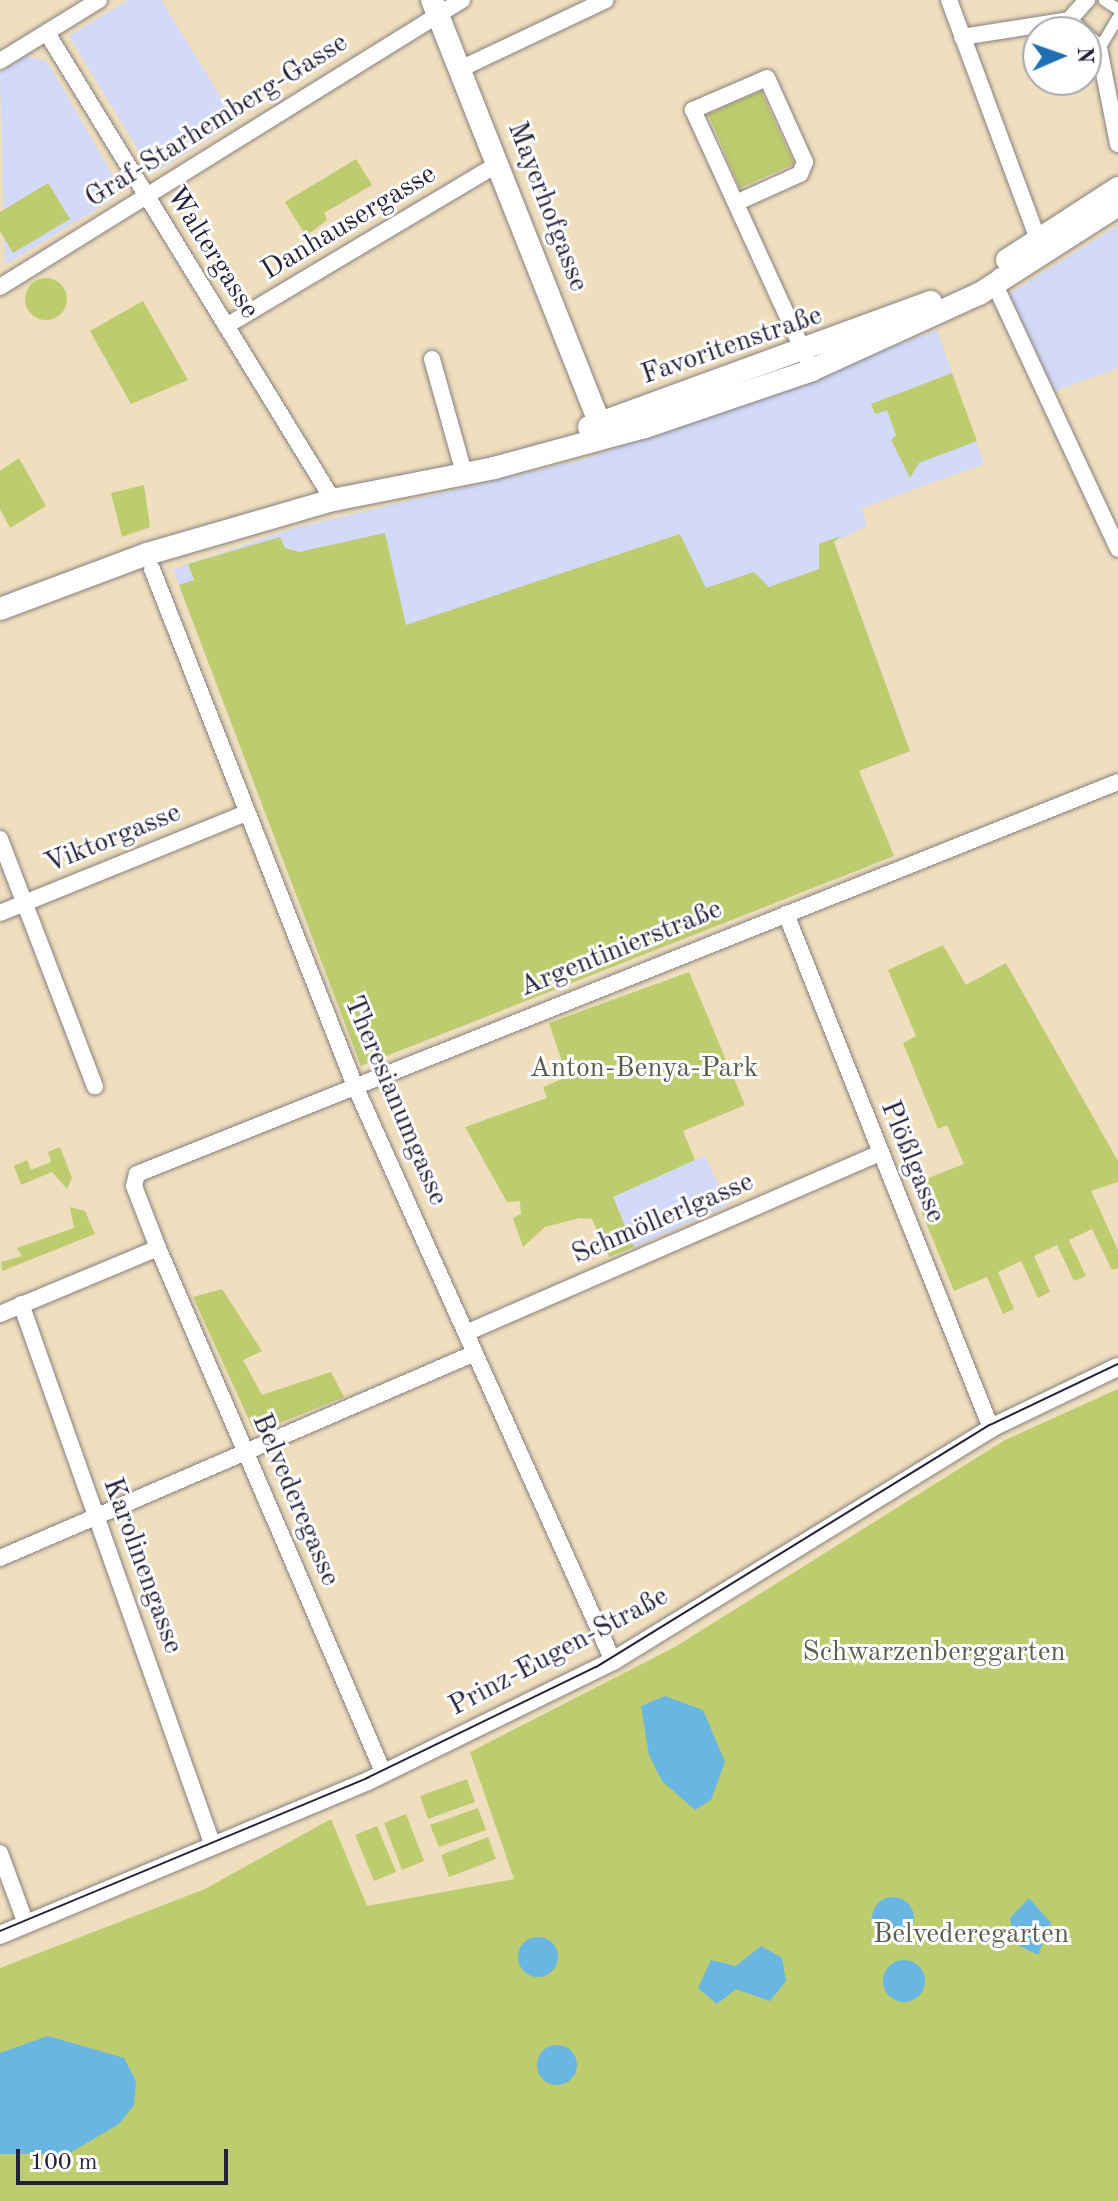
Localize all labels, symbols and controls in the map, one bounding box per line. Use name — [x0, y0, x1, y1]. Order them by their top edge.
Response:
north arrow — [1022, 16, 1102, 96]
street label: Graf-Starhemberg-Gasse — [80, 26, 354, 216]
text: N — [1073, 46, 1095, 64]
street label: Mayerhofgasse — [499, 117, 595, 297]
street label: Danhausergasse — [256, 158, 442, 288]
street label: Waltergasse — [158, 181, 266, 325]
street label: Favoritenstraße — [637, 299, 827, 393]
street label: Viktorgasse — [40, 796, 186, 882]
street label: Argentinierstraße — [515, 893, 727, 1005]
street label: Theresianumgasse — [336, 991, 454, 1211]
park label: Anton-Benya-Park — [530, 1052, 758, 1086]
street label: Plößlgasse — [872, 1096, 952, 1228]
street label: Schmöllerlgasse — [567, 1166, 759, 1272]
street label: Belvederegasse — [244, 1409, 346, 1591]
street label: Karolinengasse — [95, 1473, 189, 1659]
street label: Prinz-Eugen-Straße — [444, 1580, 674, 1724]
park label: Schwarzenberggarten — [802, 1636, 1066, 1670]
park label: Belvederegarten — [873, 1918, 1069, 1952]
scale bar — [20, 2133, 232, 2183]
text: 100 m — [30, 2151, 98, 2175]

